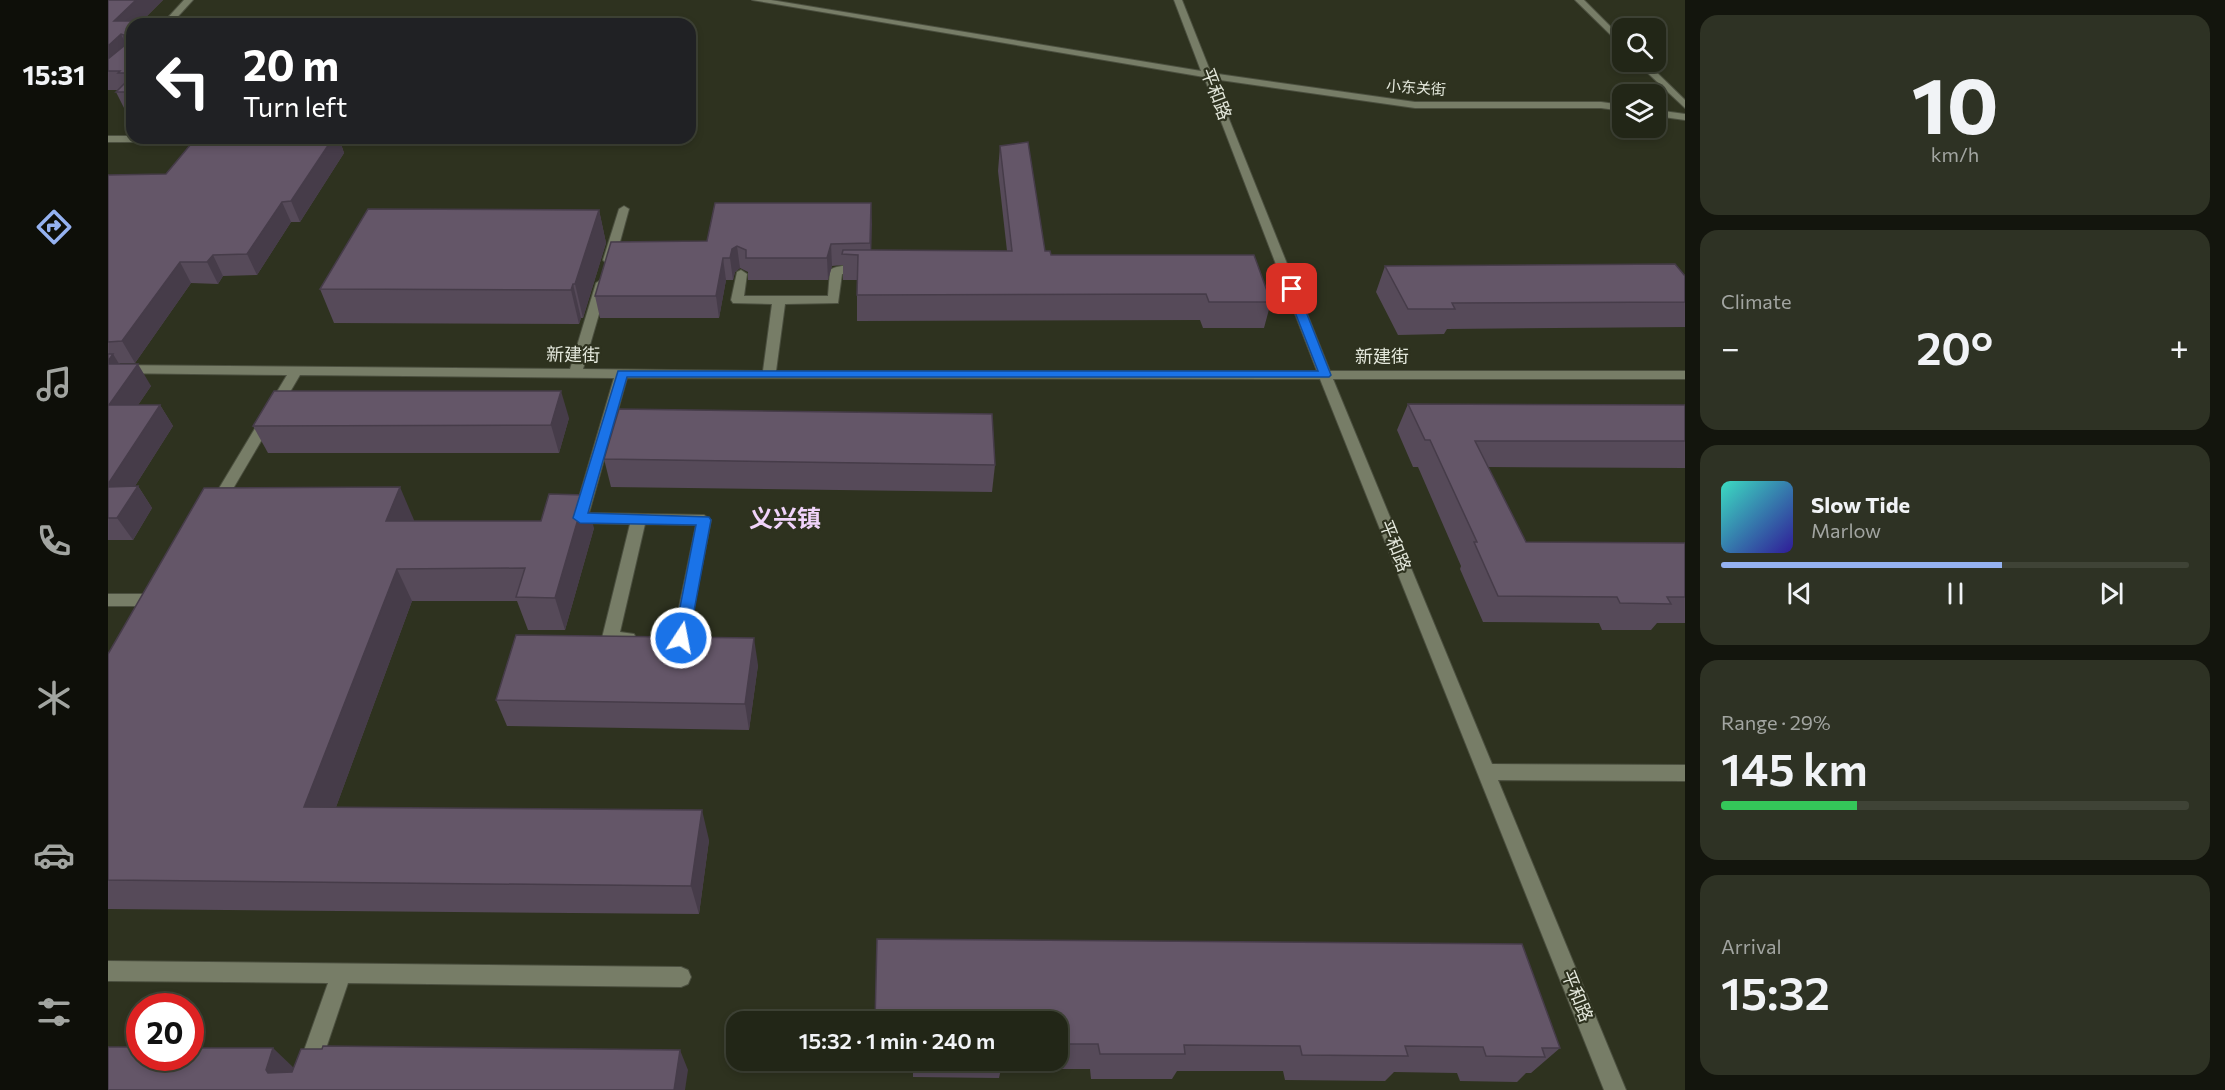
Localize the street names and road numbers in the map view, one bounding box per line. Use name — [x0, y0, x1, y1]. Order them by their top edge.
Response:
street label: 平和路 — [1197, 64, 1237, 123]
street label: 小东关街 — [1386, 76, 1447, 98]
street label: 新建街 — [546, 343, 600, 365]
street label: 新建街 — [1355, 345, 1409, 367]
street label: 平和路 — [1376, 516, 1416, 575]
street label: 平和路 — [1558, 966, 1598, 1025]

